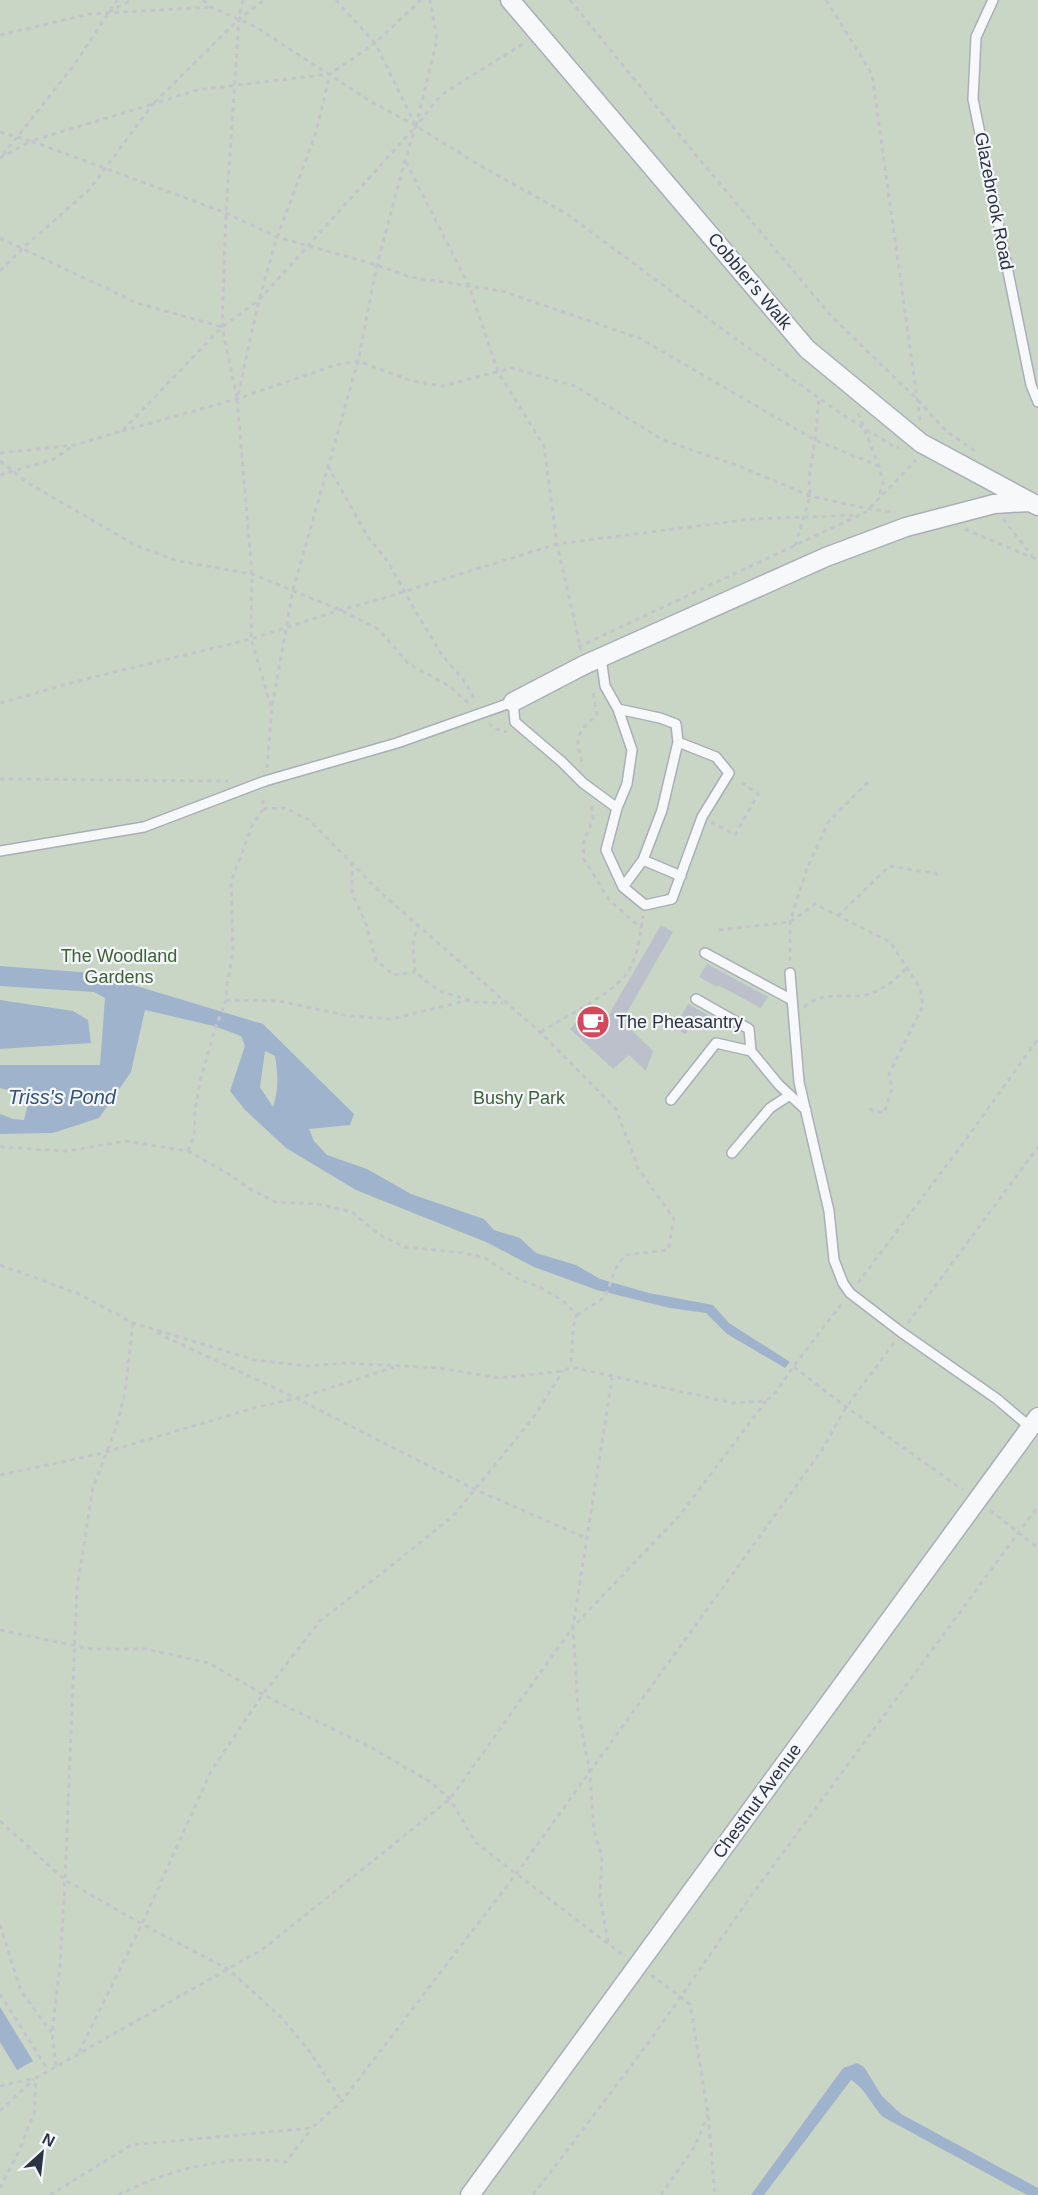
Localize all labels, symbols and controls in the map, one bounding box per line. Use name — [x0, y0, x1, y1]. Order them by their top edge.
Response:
street label: Glazebrook Road — [971, 130, 1017, 272]
street label: Cobbler's Walk — [704, 229, 797, 334]
park label: The Woodland Gardens — [61, 946, 177, 987]
cafe icon: The Pheasantry — [575, 1004, 611, 1040]
place label: The Pheasantry — [616, 1012, 743, 1032]
water label: Triss's Pond — [8, 1086, 117, 1108]
park label: Bushy Park — [473, 1088, 566, 1108]
street label: Chestnut Avenue — [709, 1740, 805, 1862]
north arrow — [12, 2123, 72, 2183]
text: N — [40, 2130, 58, 2150]

